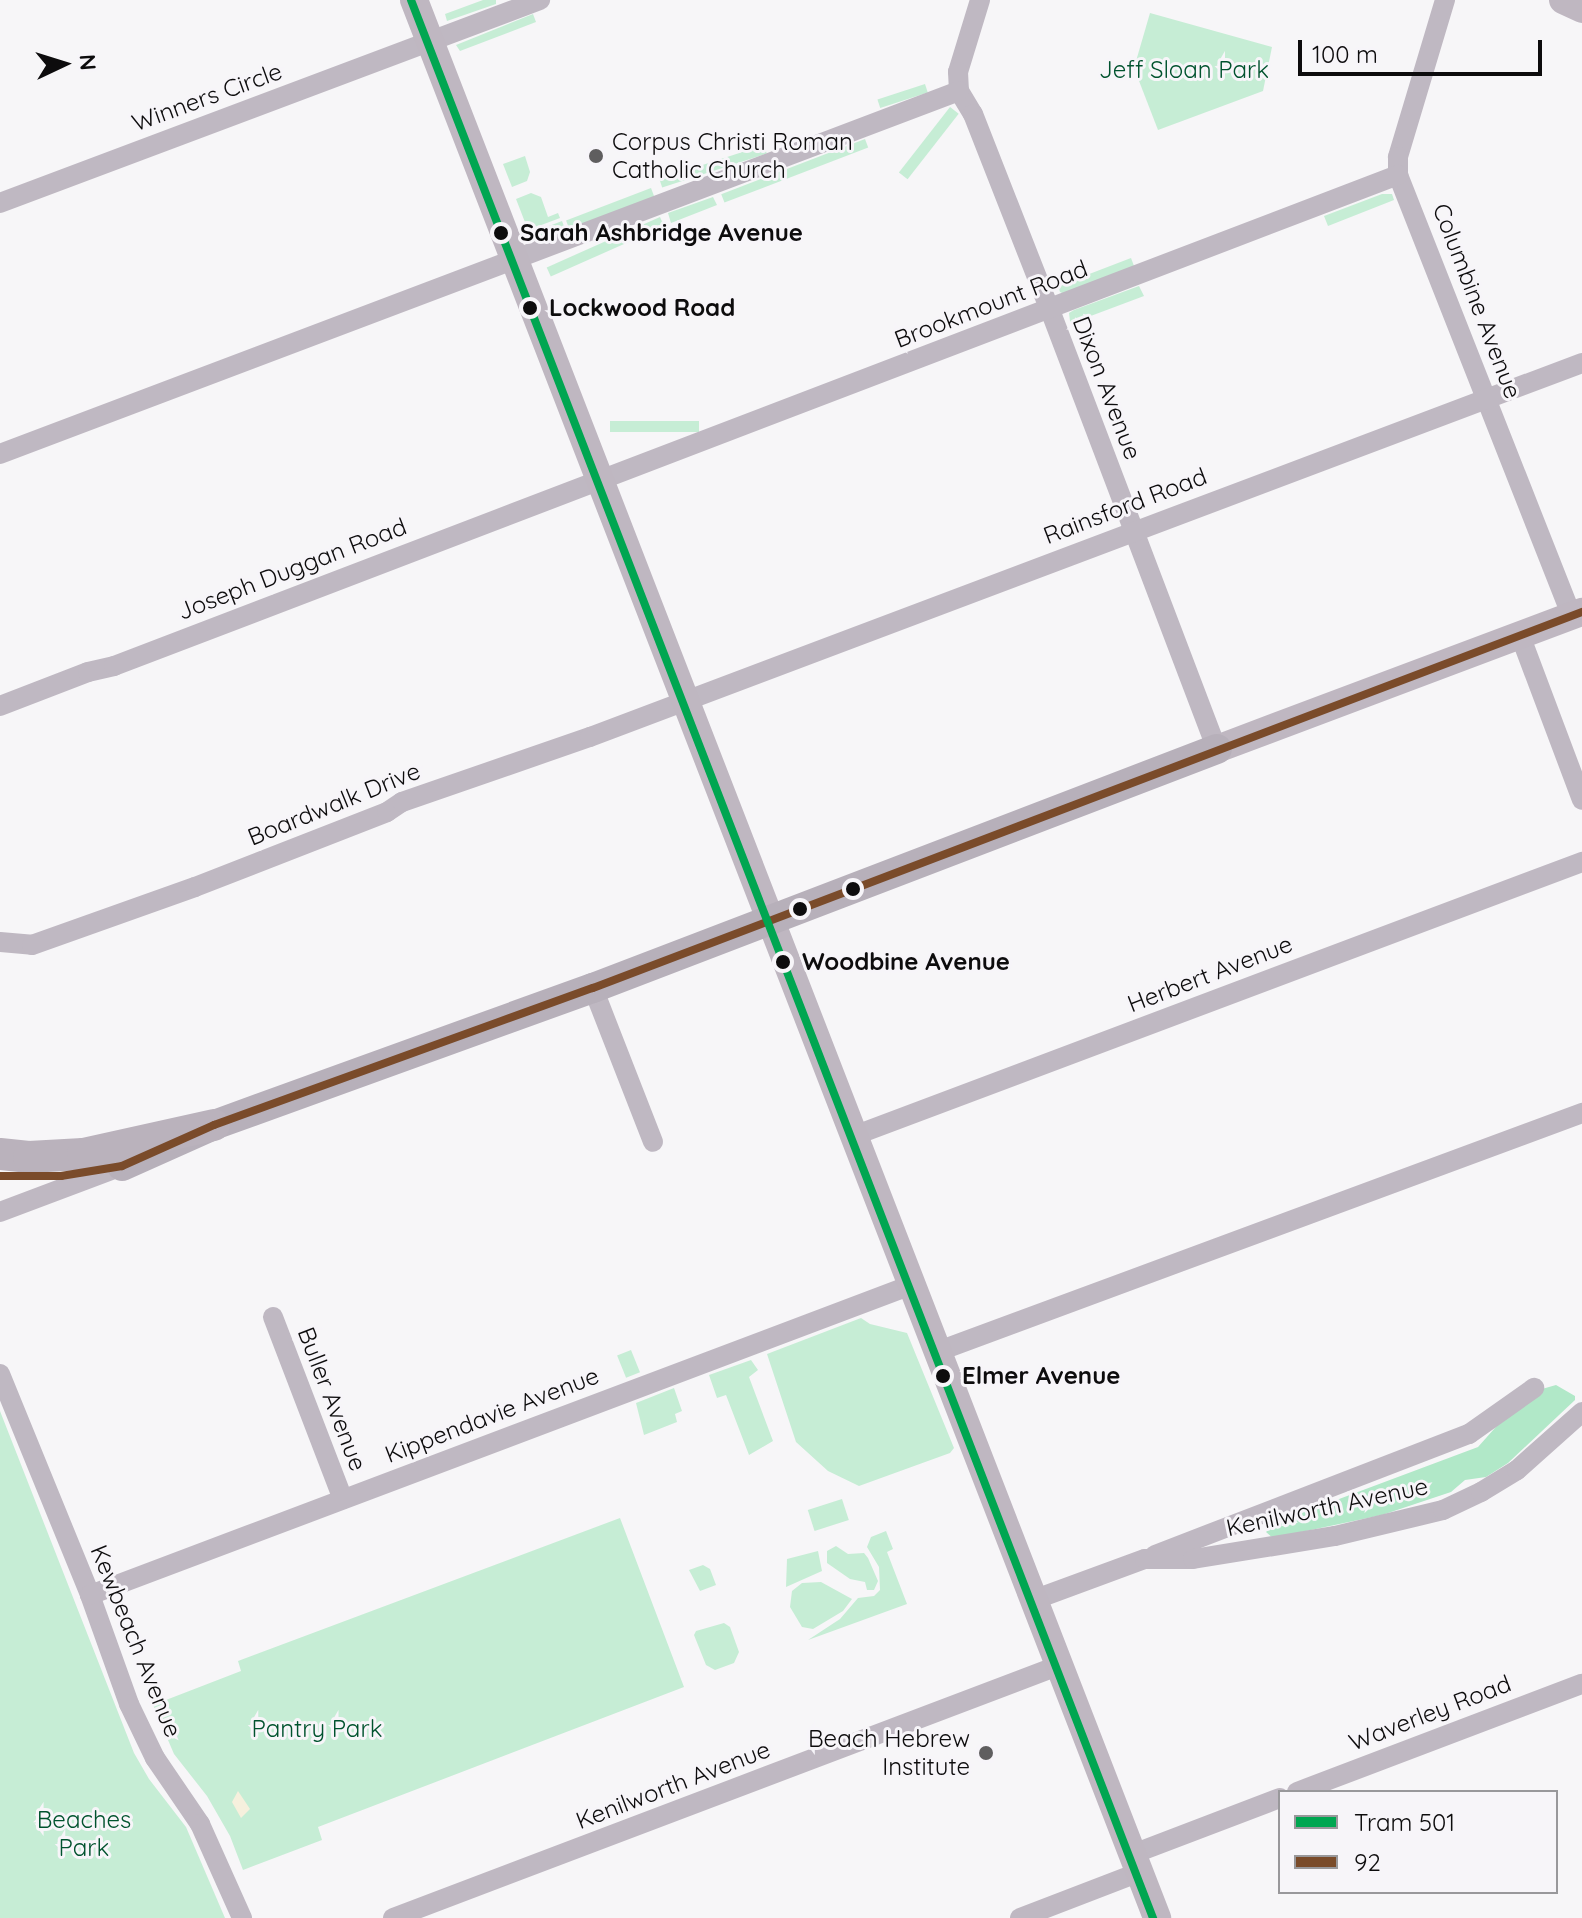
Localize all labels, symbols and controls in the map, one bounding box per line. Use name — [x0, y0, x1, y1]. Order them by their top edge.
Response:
north arrow — [24, 24, 104, 104]
scale bar — [1302, 24, 1546, 74]
text: 100 m — [1312, 39, 1378, 69]
text: N — [73, 53, 102, 71]
park label: Jeff Sloan Park — [1099, 56, 1269, 84]
street label: Winners Circle — [128, 57, 286, 137]
place label: Corpus Christi Roman Catholic Church — [612, 128, 853, 184]
marker: Corpus Christi Roman Catholic Church — [587, 147, 605, 165]
street label: Columbine Avenue — [1426, 199, 1528, 403]
place label: Sarah Ashbridge Avenue — [520, 219, 803, 247]
marker: Sarah Ashbridge Avenue — [489, 221, 513, 245]
street label: Brookmount Road — [890, 254, 1092, 354]
place label: Lockwood Road — [549, 294, 735, 322]
marker: Lockwood Road — [518, 296, 542, 320]
street label: Dixon Avenue — [1067, 312, 1147, 464]
street label: Rainsford Road — [1039, 462, 1211, 550]
street label: Joseph Duggan Road — [174, 512, 410, 626]
street label: Boardwalk Drive — [244, 756, 424, 852]
unlabelled marker — [845, 881, 861, 897]
unlabelled marker — [792, 901, 808, 917]
street label: Herbert Avenue — [1124, 929, 1296, 1019]
place label: Woodbine Avenue — [802, 948, 1010, 976]
marker: Woodbine Avenue — [771, 950, 795, 974]
street label: Buller Avenue — [291, 1323, 373, 1475]
street label: Kippendavie Avenue — [381, 1361, 603, 1469]
place label: Elmer Avenue — [962, 1362, 1120, 1390]
marker: Elmer Avenue — [931, 1364, 955, 1388]
street label: Kenilworth Avenue — [1223, 1472, 1431, 1542]
street label: Kewbeach Avenue — [84, 1541, 188, 1741]
street label: Waverley Road — [1345, 1669, 1515, 1757]
park label: Pantry Park — [252, 1715, 382, 1743]
place label: Beach Hebrew Institute — [808, 1725, 970, 1781]
street label: Kenilworth Avenue — [572, 1735, 774, 1835]
marker: Beach Hebrew Institute — [977, 1744, 995, 1762]
legend — [1278, 1790, 1558, 1894]
park label: Beaches Park — [37, 1806, 131, 1862]
text: Tram 501 — [1354, 1807, 1455, 1837]
text: 92 — [1354, 1847, 1381, 1877]

